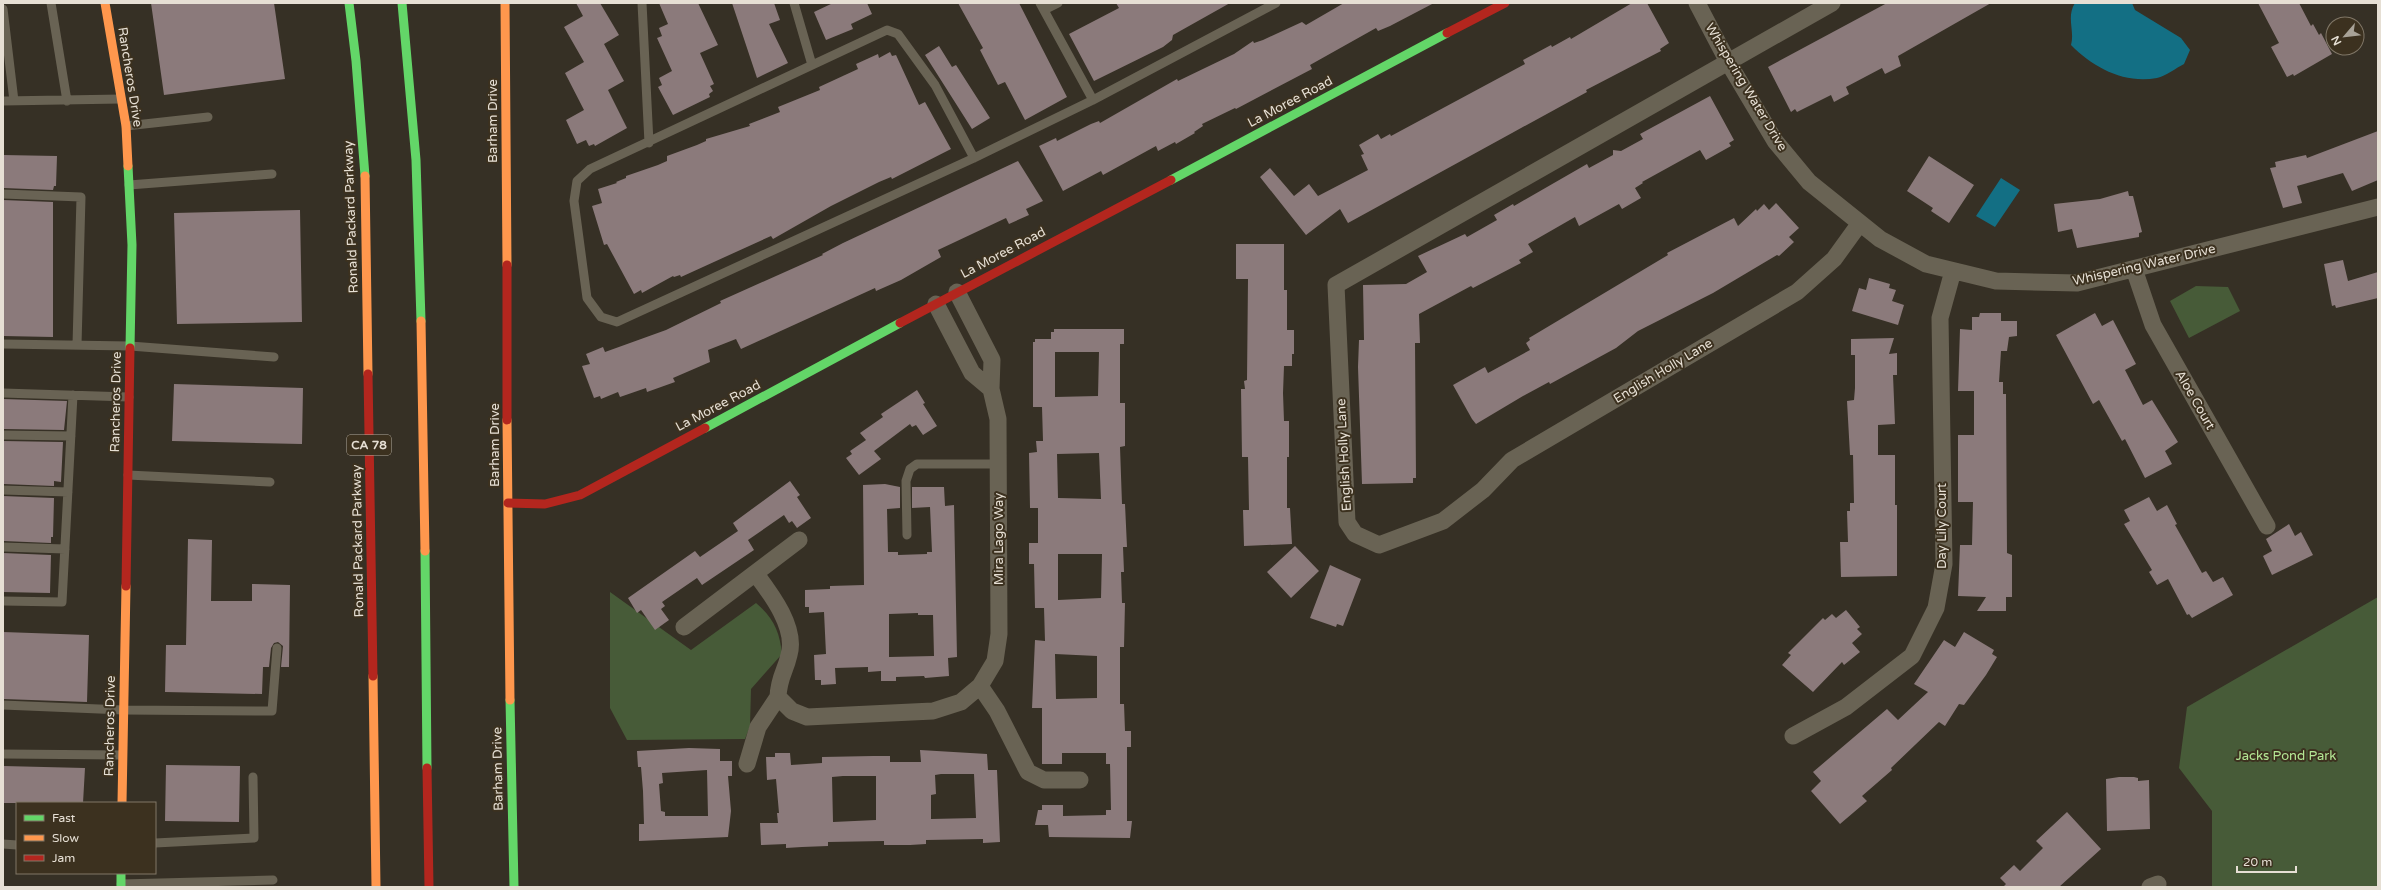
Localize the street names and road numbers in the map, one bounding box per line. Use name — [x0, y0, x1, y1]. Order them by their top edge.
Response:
street label: Whispering Water Drive — [1701, 20, 1791, 154]
street label: Rancheros Drive — [114, 26, 146, 128]
street label: La Moree Road — [1245, 73, 1335, 131]
street label: Barham Drive — [485, 79, 501, 163]
street label: Ronald Packard Parkway — [340, 140, 362, 294]
street label: La Moree Road — [958, 224, 1048, 282]
street label: Whispering Water Drive — [2071, 241, 2217, 289]
street label: English Holly Lane — [1611, 335, 1715, 407]
street label: Rancheros Drive — [107, 351, 125, 453]
street label: Aloe Court — [2172, 367, 2218, 433]
street label: La Moree Road — [673, 377, 763, 435]
street label: English Holly Lane — [1333, 398, 1355, 512]
street label: Barham Drive — [487, 403, 503, 487]
road number: CA 78 — [347, 435, 391, 455]
street label: Ronald Packard Parkway — [349, 465, 367, 617]
street label: Day Lily Court — [1934, 483, 1950, 569]
street label: Mira Lago Way — [991, 493, 1007, 585]
street label: Rancheros Drive — [101, 675, 119, 777]
street label: Barham Drive — [489, 727, 507, 811]

